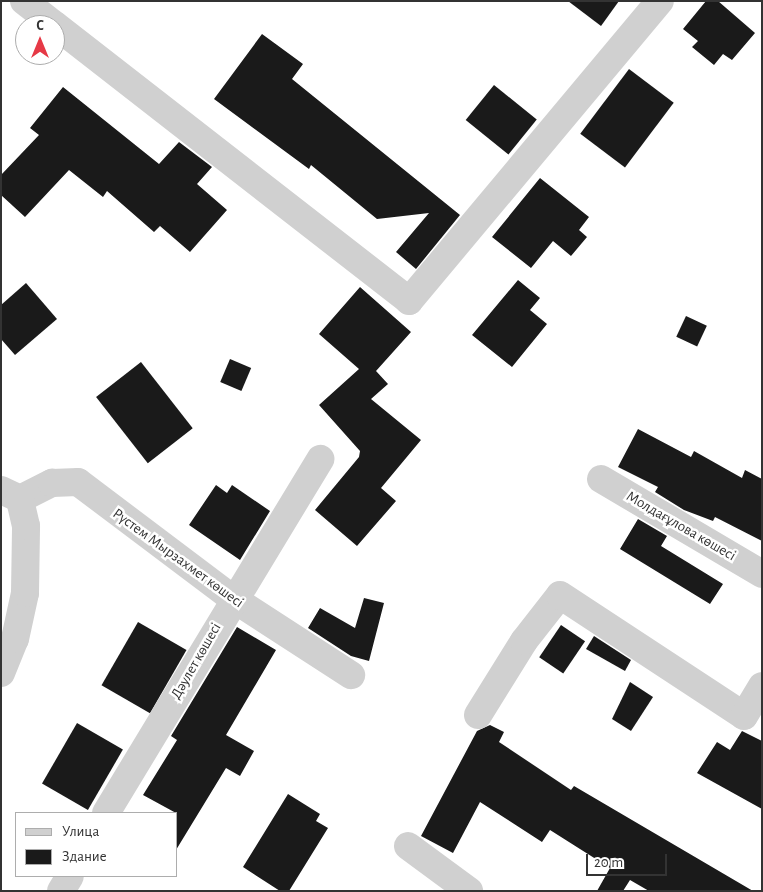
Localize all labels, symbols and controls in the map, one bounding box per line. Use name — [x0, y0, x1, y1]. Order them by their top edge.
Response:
north arrow — [15, 15, 65, 65]
text: С — [36, 19, 44, 33]
street label: Молдағұлова көшесі — [623, 487, 739, 565]
street label: Рүстем Мырзахмет көшесі — [109, 504, 247, 612]
street label: Дәулет көшесі — [167, 620, 225, 702]
legend — [15, 812, 178, 877]
text: Улица — [62, 824, 99, 839]
scale bar — [588, 844, 669, 876]
text: Здание — [62, 849, 107, 864]
text: 20 m — [594, 855, 623, 870]

